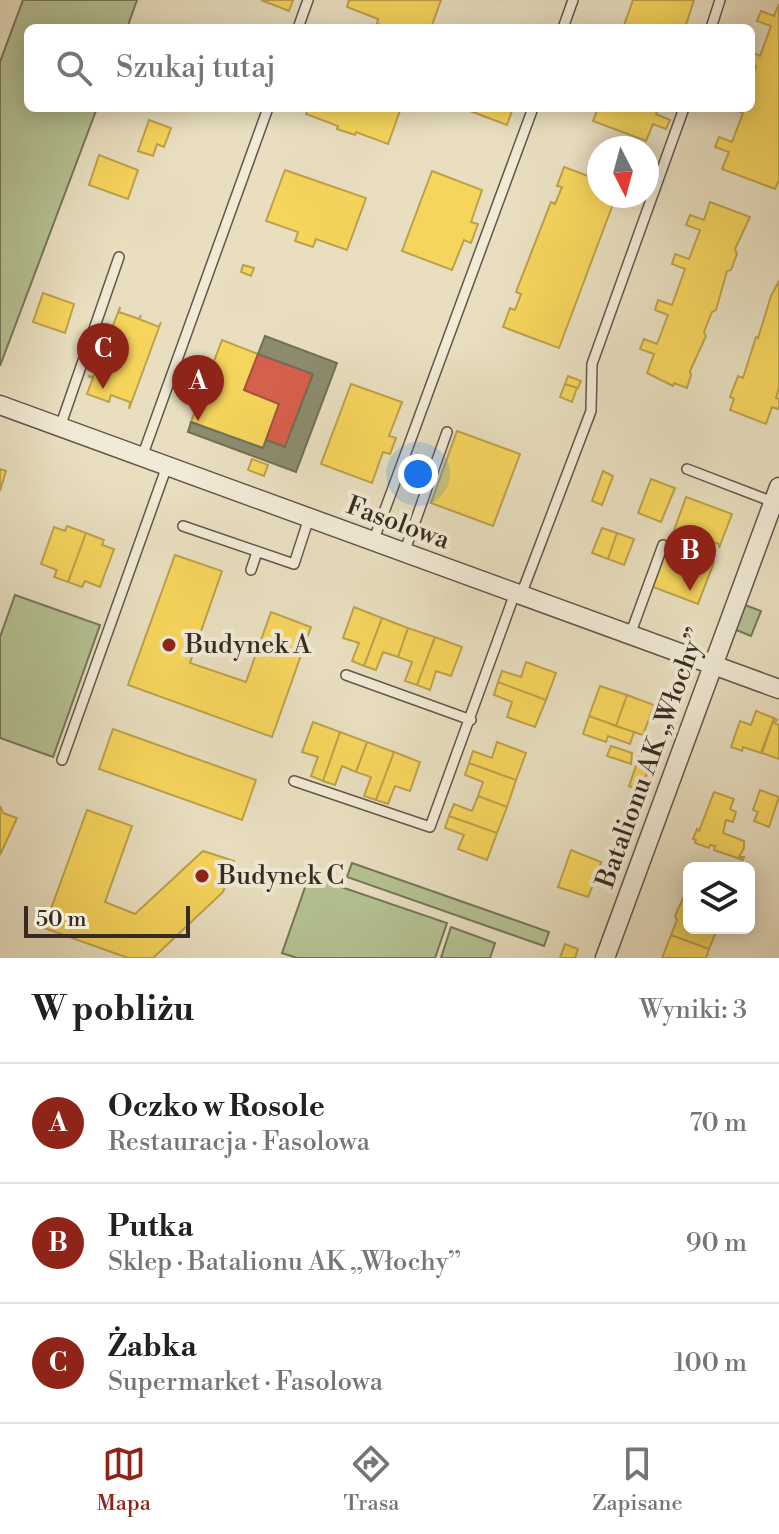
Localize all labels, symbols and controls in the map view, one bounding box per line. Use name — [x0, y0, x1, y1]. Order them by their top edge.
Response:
search box — [24, 24, 755, 112]
icon: search — [52, 46, 96, 90]
text: Szukaj tutaj — [116, 49, 276, 87]
north arrow — [587, 136, 659, 208]
pin: C — [77, 323, 129, 389]
pin: A — [172, 355, 224, 421]
your location — [398, 454, 438, 494]
street label: Fasolowa — [342, 490, 455, 557]
pin: B — [664, 525, 716, 591]
street label: Batalionu AK „Włochy” — [589, 624, 713, 893]
place label: Budynek A — [184, 629, 312, 661]
marker: Budynek A — [160, 636, 178, 654]
place label: Budynek C — [217, 860, 344, 892]
map controls — [683, 862, 755, 934]
button: layers — [683, 862, 755, 934]
marker: Budynek C — [193, 867, 211, 885]
scale bar — [24, 902, 190, 938]
text: 50 m — [36, 906, 87, 933]
text: W pobliżu — [32, 989, 194, 1031]
text: Wyniki: 3 — [639, 994, 747, 1026]
text: Oczko w Rosole — [108, 1088, 325, 1126]
text: A — [49, 1107, 67, 1139]
text: 70 m — [689, 1107, 747, 1139]
text: Restauracja · Fasolowa — [108, 1126, 370, 1158]
text: Putka — [108, 1208, 193, 1246]
text: B — [48, 1227, 68, 1259]
text: 90 m — [686, 1227, 747, 1259]
text: Sklep · Batalionu AK „Włochy” — [108, 1246, 461, 1278]
text: Żabka — [108, 1328, 197, 1366]
text: C — [49, 1347, 67, 1379]
text: 100 m — [674, 1347, 747, 1379]
text: Supermarket · Fasolowa — [108, 1366, 383, 1398]
tab: Mapa — [96, 1442, 151, 1517]
tab: Trasa — [344, 1442, 399, 1517]
tab: Zapisane — [592, 1442, 683, 1517]

